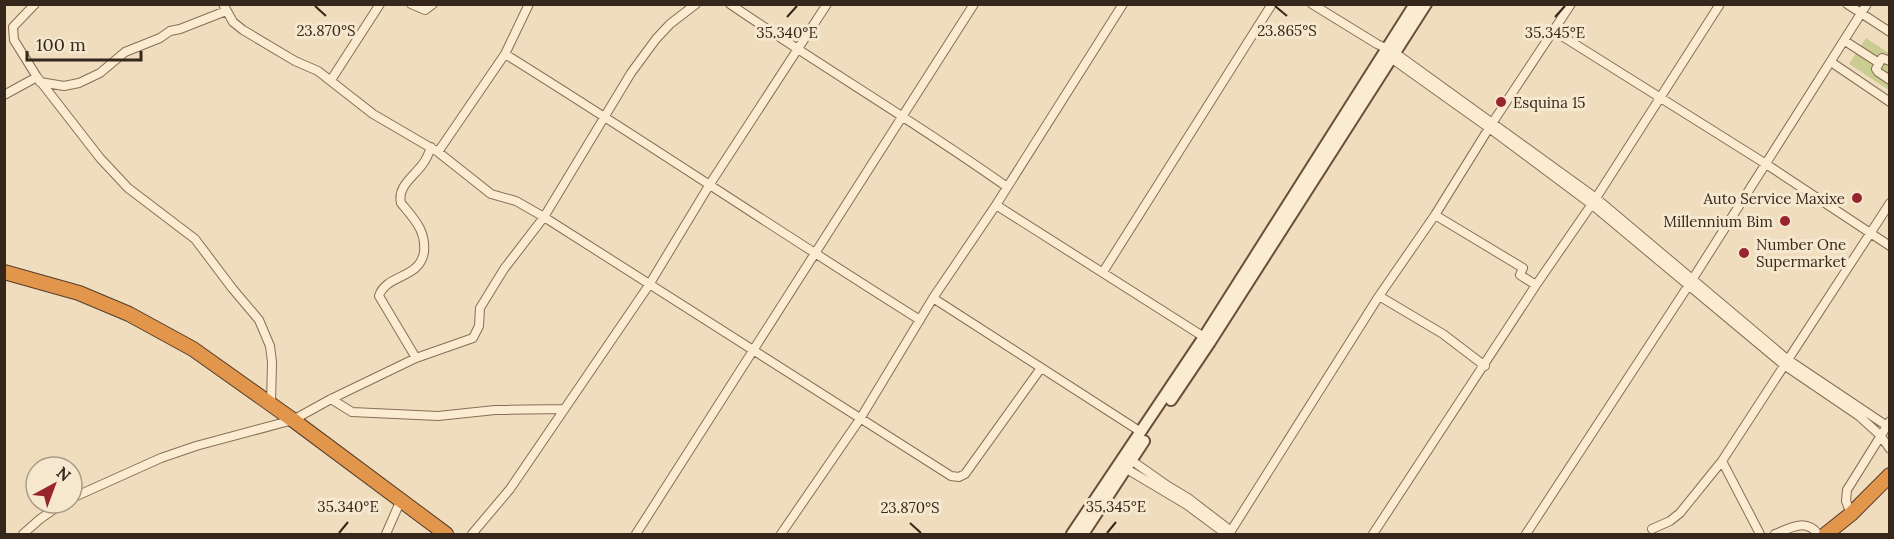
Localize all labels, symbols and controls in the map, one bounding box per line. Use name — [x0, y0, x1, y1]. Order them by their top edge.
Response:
text: 23.870°S — [296, 21, 356, 40]
text: 23.865°S — [1257, 21, 1317, 40]
text: 35.340°E — [756, 23, 818, 42]
text: 35.345°E — [1525, 23, 1585, 42]
scale bar — [27, 24, 141, 62]
text: 100 m — [36, 33, 86, 56]
place label: Esquina 15 — [1513, 93, 1586, 112]
marker: Esquina 15 — [1494, 95, 1508, 109]
place label: Auto Service Maxixe — [1702, 189, 1845, 208]
marker: Auto Service Maxixe — [1850, 191, 1864, 205]
place label: Millennium Bim — [1663, 212, 1773, 231]
marker: Millennium Bim — [1778, 214, 1792, 228]
place label: Number One Supermarket — [1756, 235, 1847, 271]
marker: Number One Supermarket — [1737, 246, 1751, 260]
north arrow — [24, 455, 84, 515]
text: N — [53, 462, 75, 485]
text: 35.340°E — [317, 497, 379, 516]
text: 35.345°E — [1086, 497, 1146, 516]
text: 23.870°S — [880, 498, 940, 517]

